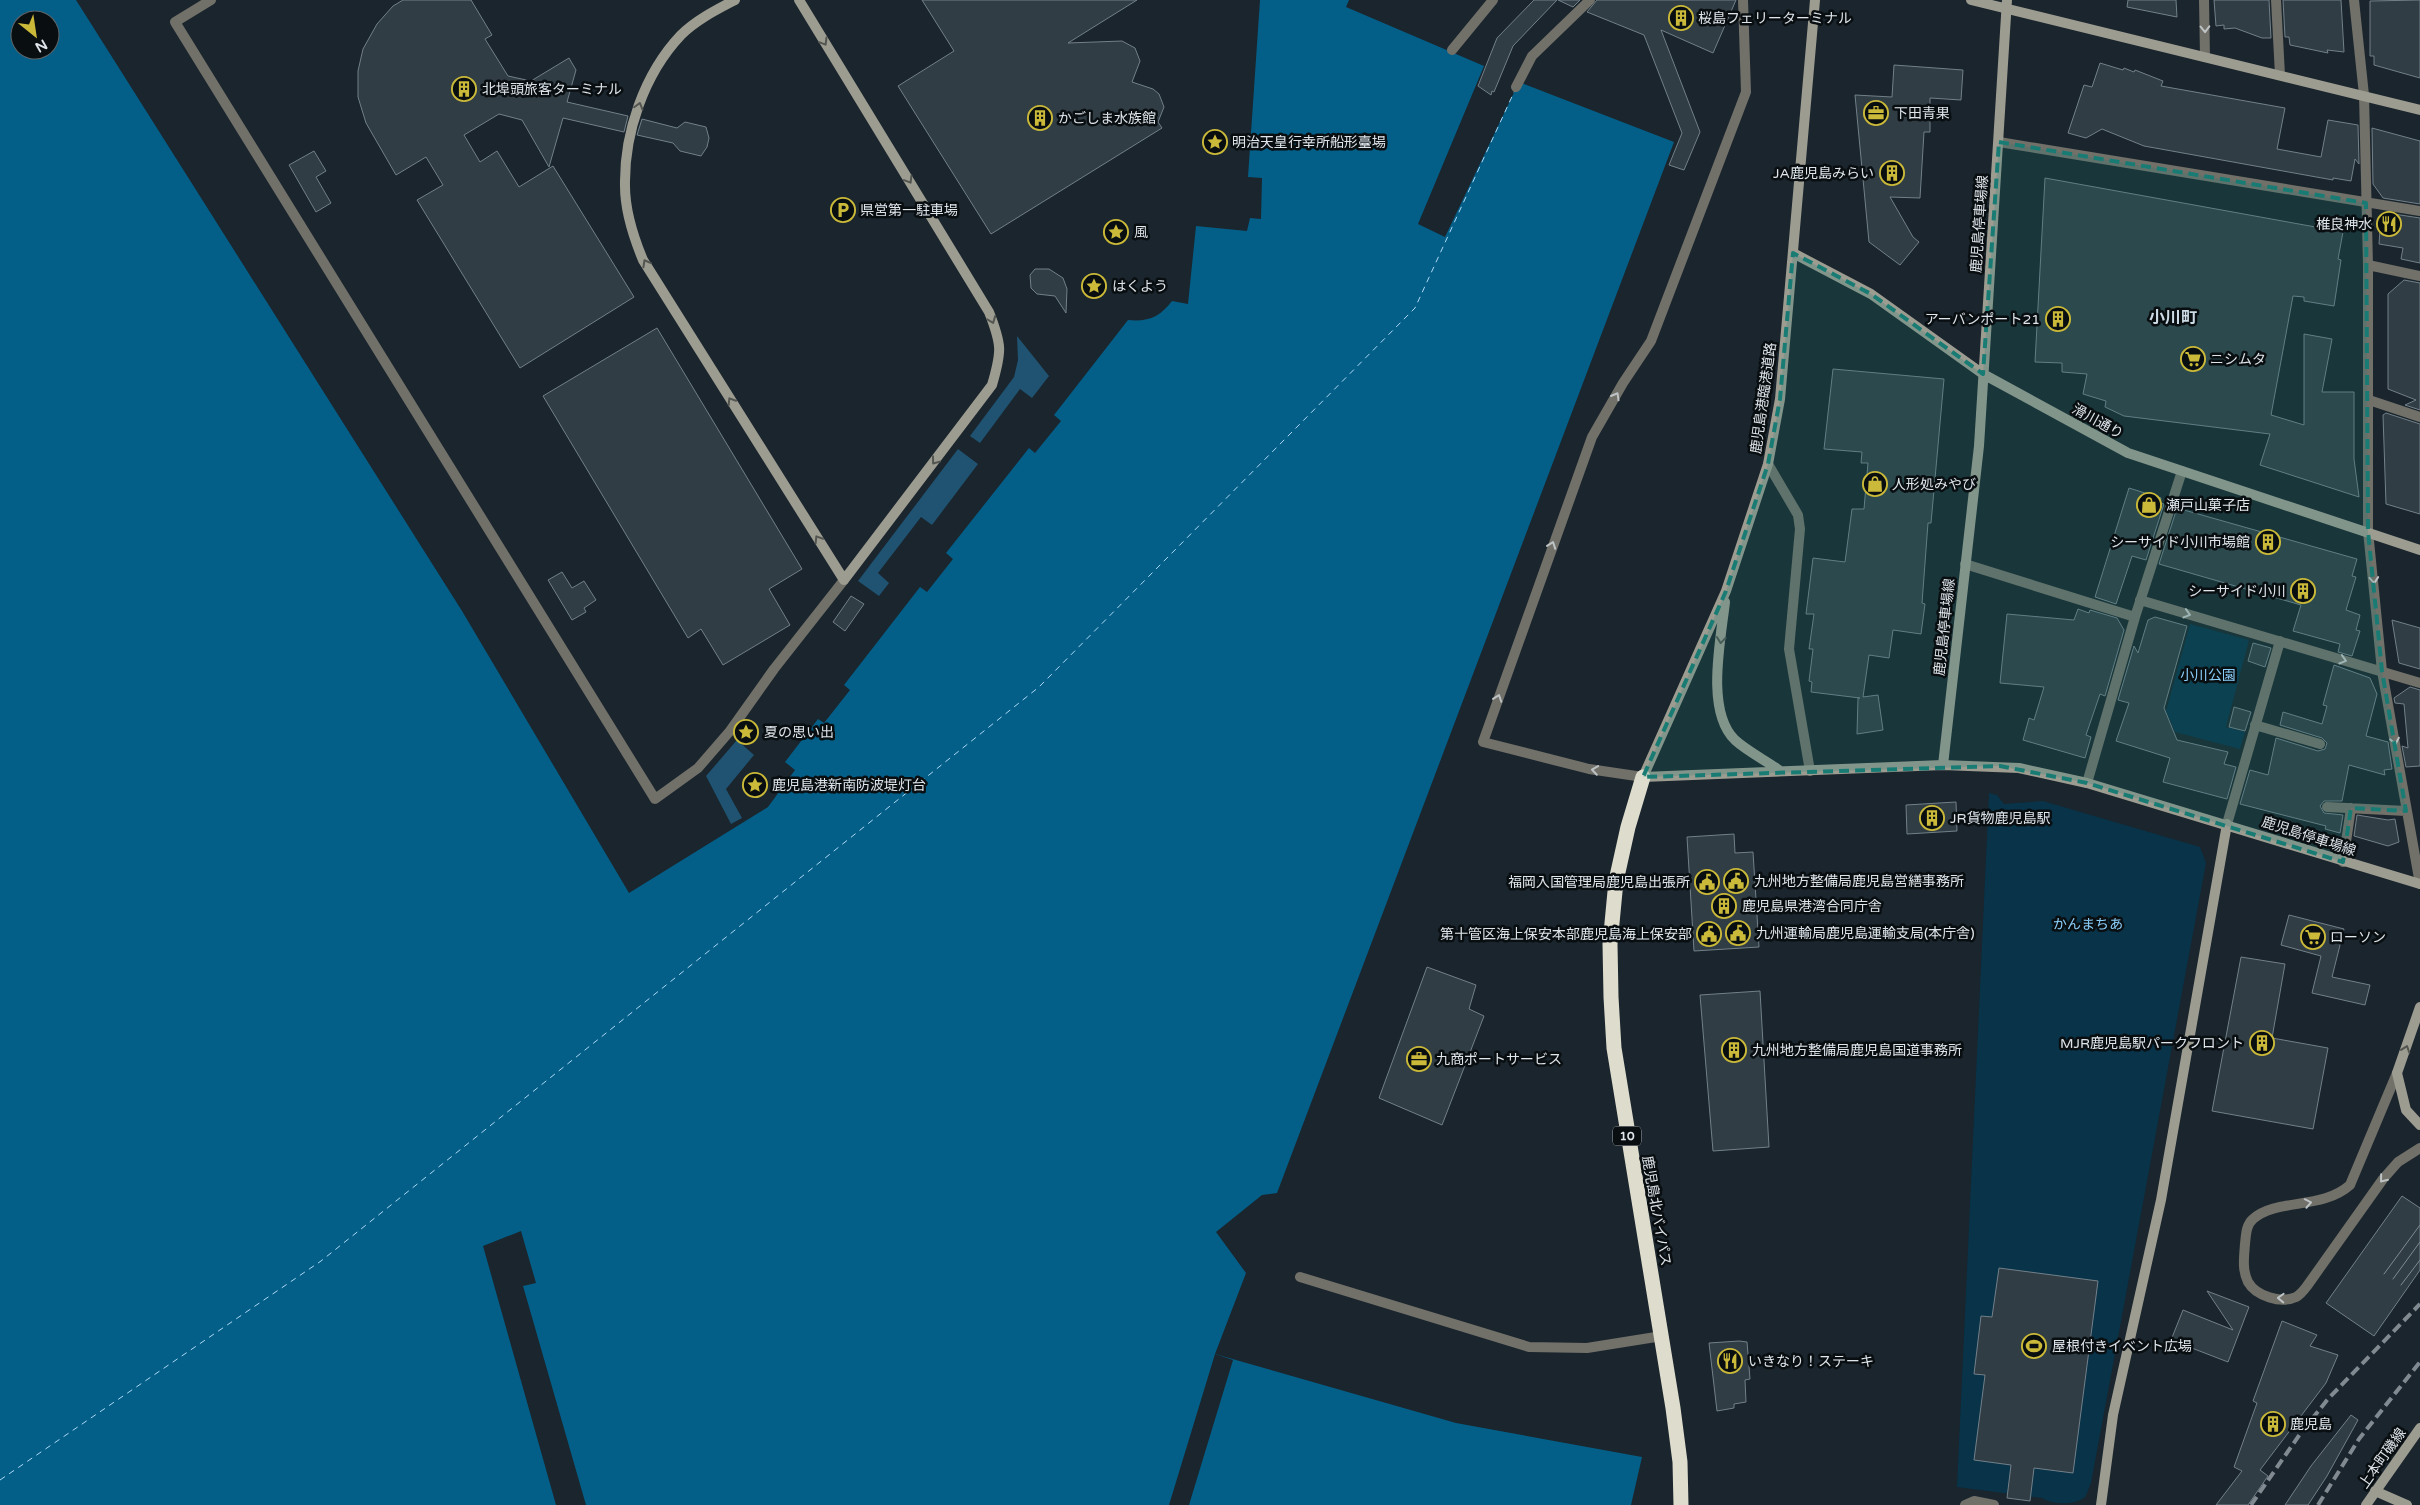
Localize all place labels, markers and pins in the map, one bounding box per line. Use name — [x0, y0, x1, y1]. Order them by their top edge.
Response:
building icon: 桜島フェリーターミナル — [1668, 5, 1694, 31]
place label: 桜島フェリーターミナル — [1698, 10, 1852, 27]
building icon: 北埠頭旅客ターミナル — [451, 76, 477, 102]
place label: 北埠頭旅客ターミナル — [482, 81, 622, 98]
office icon: 下田青果 — [1863, 100, 1889, 126]
building icon: かごしま水族館 — [1027, 105, 1053, 131]
place label: 下田青果 — [1894, 105, 1950, 122]
place label: かごしま水族館 — [1058, 110, 1156, 127]
place icon: 明治天皇行幸所船形臺場 — [1202, 129, 1228, 155]
place label: 明治天皇行幸所船形臺場 — [1232, 134, 1386, 151]
building icon: JA鹿児島みらい — [1879, 160, 1905, 186]
place label: JA鹿児島みらい — [1773, 165, 1874, 182]
parking icon: 県営第一駐車場 — [830, 197, 856, 223]
place label: 県営第一駐車場 — [860, 202, 958, 219]
restaurant icon: 椎良神水 — [2376, 211, 2402, 237]
place label: 椎良神水 — [2316, 216, 2372, 233]
place icon: 風 — [1103, 219, 1129, 245]
place label: 風 — [1134, 224, 1148, 241]
place icon: はくよう — [1081, 273, 1107, 299]
place label: はくよう — [1112, 278, 1168, 295]
building icon: アーバンポート21 — [2045, 306, 2071, 332]
place label: アーバンポート21 — [1925, 311, 2040, 328]
supermarket icon: ニシムタ — [2180, 346, 2206, 372]
place label: ニシムタ — [2210, 351, 2266, 368]
shop icon: 人形処みやび — [1862, 471, 1888, 497]
place label: 人形処みやび — [1892, 476, 1976, 493]
shop icon: 瀬戸山菓子店 — [2136, 492, 2162, 518]
place label: 瀬戸山菓子店 — [2166, 497, 2250, 514]
building icon: シーサイド小川市場館 — [2255, 529, 2281, 555]
place label: シーサイド小川市場館 — [2110, 534, 2250, 551]
building icon: シーサイド小川 — [2290, 578, 2316, 604]
place label: シーサイド小川 — [2188, 583, 2286, 600]
place icon: 夏の思い出 — [733, 719, 759, 745]
place label: 夏の思い出 — [764, 724, 834, 741]
place icon: 鹿児島港新南防波堤灯台 — [742, 772, 768, 798]
place label: 鹿児島港新南防波堤灯台 — [772, 777, 926, 794]
building icon: JR貨物鹿児島駅 — [1919, 805, 1945, 831]
place label: JR貨物鹿児島駅 — [1950, 810, 2051, 827]
public building icon: 九州地方整備局鹿児島営繕事務所 — [1723, 868, 1749, 894]
public building icon: 福岡入国管理局鹿児島出張所 — [1694, 869, 1720, 895]
place label: 九州地方整備局鹿児島営繕事務所 — [1754, 873, 1964, 890]
place label: 福岡入国管理局鹿児島出張所 — [1508, 874, 1690, 891]
building icon: 鹿児島県港湾合同庁舎 — [1711, 893, 1737, 919]
place label: 鹿児島県港湾合同庁舎 — [1742, 898, 1882, 915]
public building icon: 九州運輸局鹿児島運輸支局(本庁舎) — [1725, 920, 1751, 946]
public building icon: 第十管区海上保安本部鹿児島海上保安部 — [1696, 921, 1722, 947]
supermarket icon: ローソン — [2300, 924, 2326, 950]
place label: 九州運輸局鹿児島運輸支局(本庁舎) — [1756, 925, 1975, 942]
place label: 第十管区海上保安本部鹿児島海上保安部 — [1440, 926, 1692, 943]
place label: ローソン — [2330, 929, 2386, 946]
building icon: MJR鹿児島駅パークフロント — [2249, 1030, 2275, 1056]
place label: MJR鹿児島駅パークフロント — [2060, 1035, 2244, 1052]
building icon: 九州地方整備局鹿児島国道事務所 — [1721, 1037, 1747, 1063]
place label: 九州地方整備局鹿児島国道事務所 — [1752, 1042, 1962, 1059]
office icon: 九商ポートサービス — [1406, 1046, 1432, 1072]
place label: 九商ポートサービス — [1436, 1051, 1562, 1068]
sports icon: 屋根付きイベント広場 — [2021, 1333, 2047, 1359]
place label: 屋根付きイベント広場 — [2052, 1338, 2192, 1355]
restaurant icon: いきなり！ステーキ — [1717, 1348, 1743, 1374]
place label: いきなり！ステーキ — [1748, 1353, 1874, 1370]
building icon: 鹿児島 — [2260, 1411, 2286, 1437]
place label: 鹿児島 — [2290, 1416, 2332, 1433]

